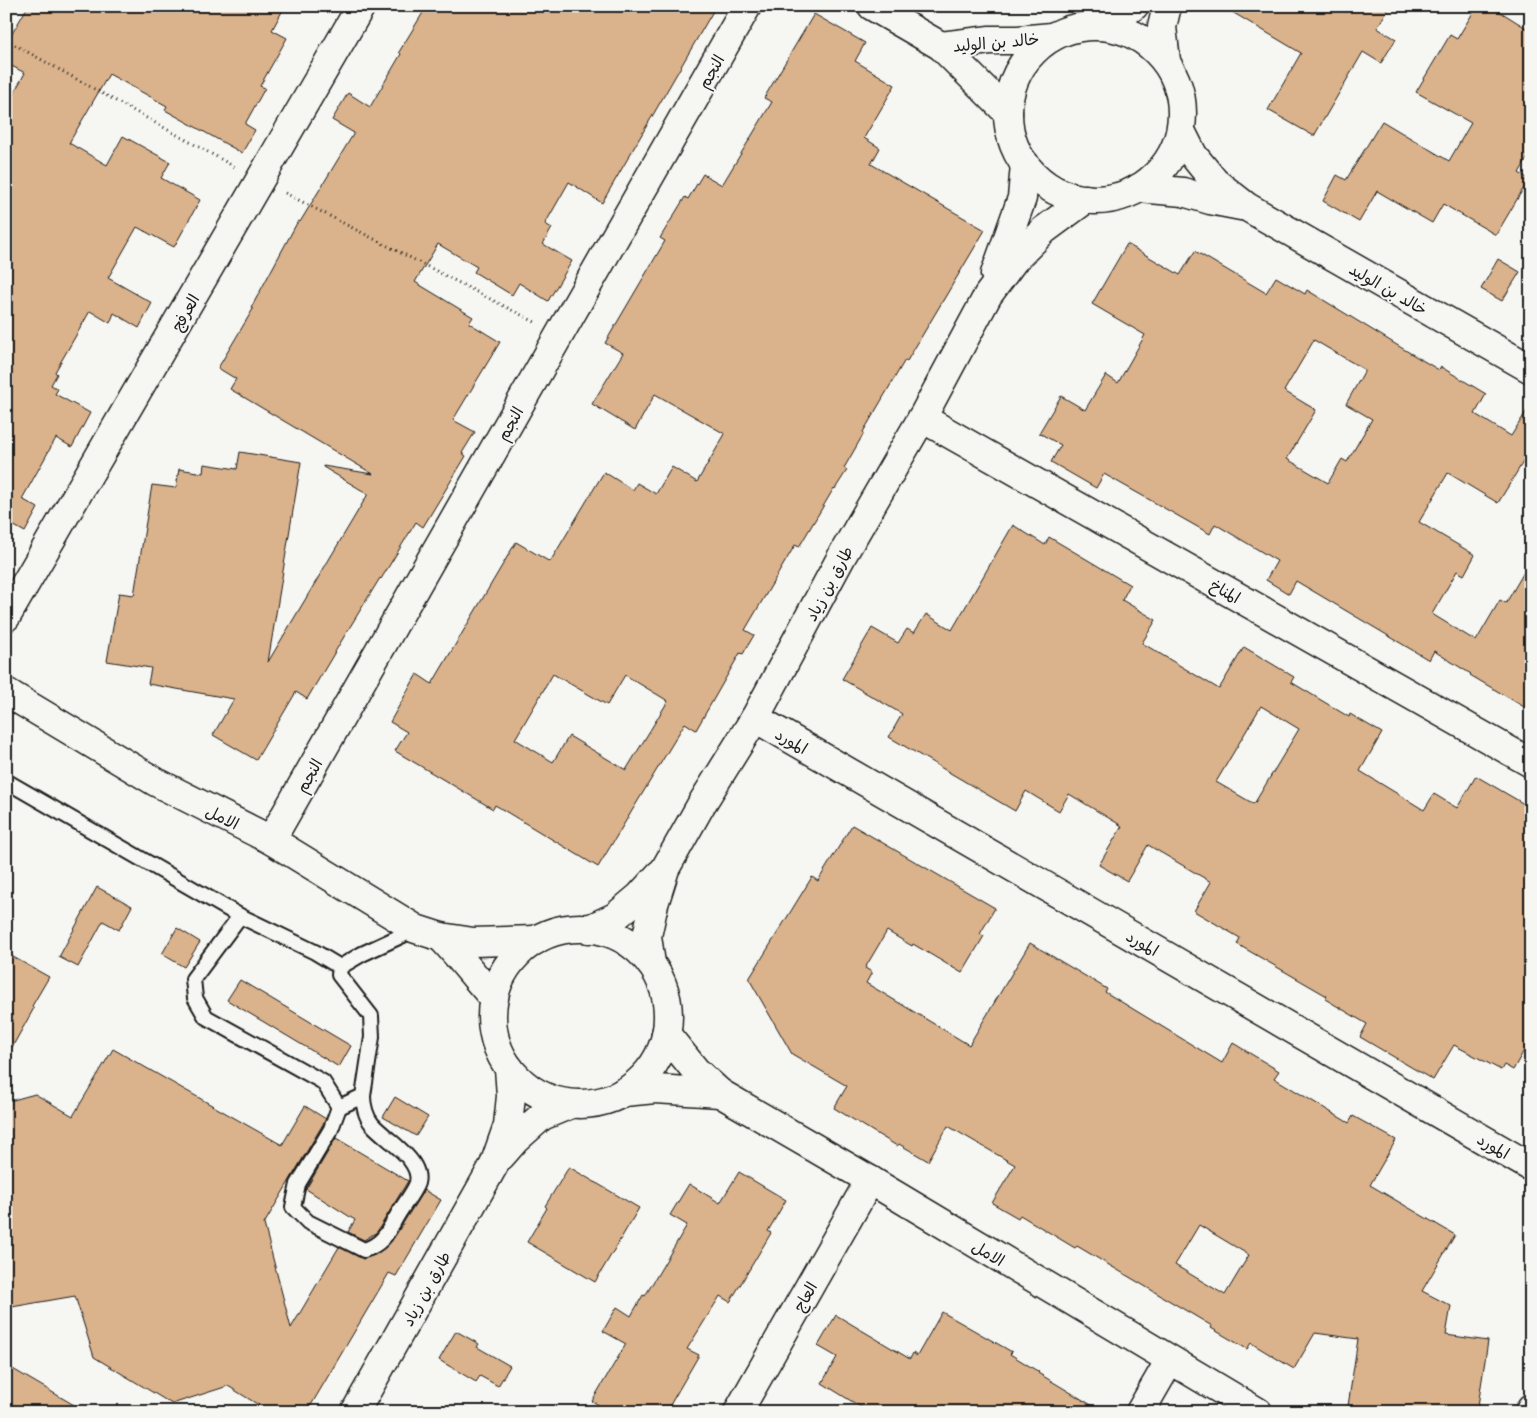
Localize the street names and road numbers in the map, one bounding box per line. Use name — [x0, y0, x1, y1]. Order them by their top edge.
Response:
street label: خالد بن الوليد — [952, 25, 1040, 57]
street label: النجم — [691, 49, 731, 94]
street label: خالد بن الوليد — [1346, 256, 1432, 320]
street label: العرفج — [164, 289, 204, 335]
street label: النجم — [490, 401, 530, 446]
street label: طارق بن زياد — [798, 541, 858, 625]
street label: المناخ — [1206, 572, 1246, 608]
street label: المورد — [771, 721, 813, 759]
street label: النجم — [289, 753, 329, 798]
street label: الامل — [202, 797, 244, 835]
street label: المورد — [1122, 923, 1164, 961]
street label: المورد — [1473, 1126, 1515, 1164]
street label: الامل — [968, 1233, 1010, 1271]
street label: طارق بن زياد — [395, 1246, 455, 1330]
street label: العاج — [786, 1277, 822, 1315]

